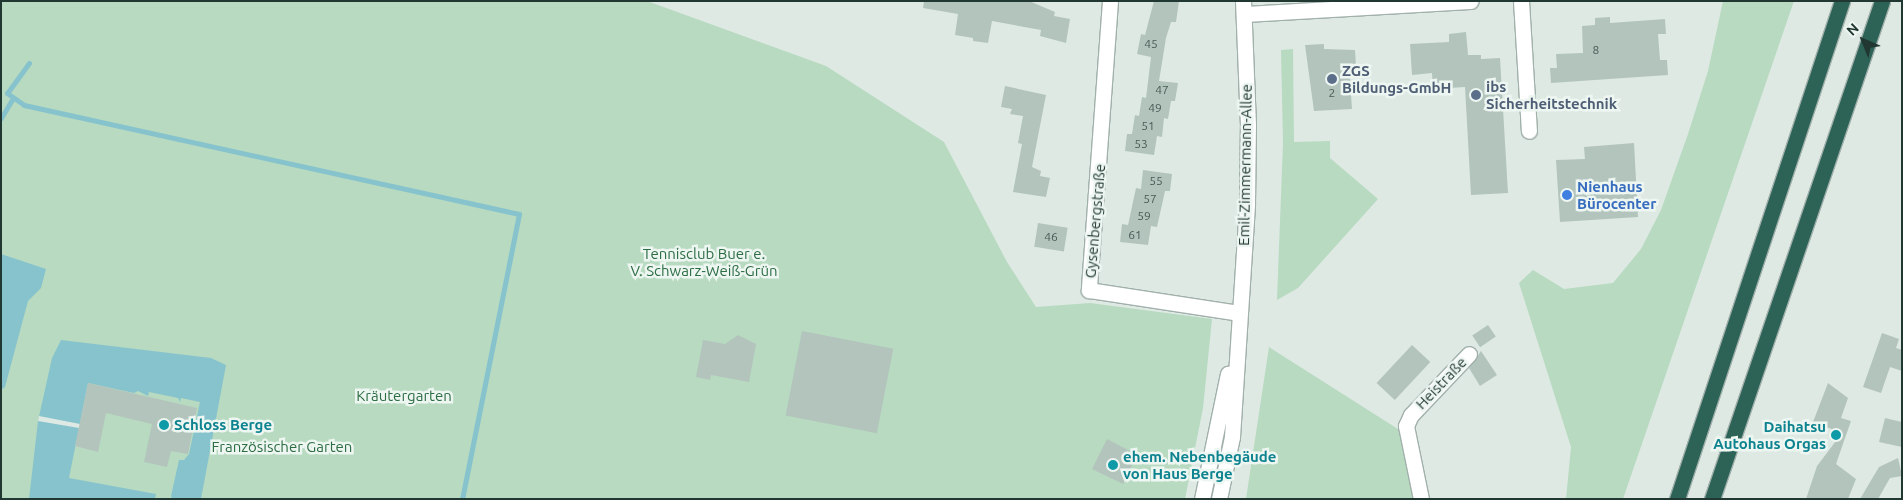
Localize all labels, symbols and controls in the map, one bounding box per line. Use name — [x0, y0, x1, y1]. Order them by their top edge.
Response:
north arrow — [1838, 15, 1888, 65]
text: N — [1843, 20, 1862, 39]
house number: 45 — [1144, 37, 1158, 51]
house number: 8 — [1593, 43, 1599, 57]
place label: ZGS Bildungs-GmbH — [1342, 61, 1451, 96]
marker: ZGS Bildungs-GmbH — [1326, 73, 1338, 85]
place label: ibs Sicherheitstechnik — [1486, 77, 1617, 112]
house number: 47 — [1155, 83, 1169, 97]
street label: Emil-Zimmermann-Allee — [1235, 84, 1255, 246]
house number: 2 — [1329, 86, 1335, 100]
marker: ibs Sicherheitstechnik — [1470, 89, 1482, 101]
house number: 49 — [1148, 101, 1162, 115]
house number: 51 — [1141, 119, 1155, 133]
house number: 53 — [1134, 137, 1148, 151]
street label: Gysenbergstraße — [1081, 163, 1109, 279]
house number: 55 — [1149, 174, 1163, 188]
place label: Nienhaus Bürocenter — [1577, 177, 1656, 212]
marker: Nienhaus Bürocenter — [1561, 189, 1573, 201]
house number: 57 — [1143, 192, 1157, 206]
house number: 59 — [1137, 209, 1151, 223]
house number: 61 — [1128, 228, 1142, 242]
house number: 46 — [1044, 230, 1058, 244]
park label: Tennisclub Buer e. V. Schwarz-Weiß-Grün — [630, 244, 778, 279]
street label: Heistraße — [1412, 353, 1470, 413]
park label: Kräutergarten — [356, 387, 452, 405]
place label: Schloss Berge — [174, 416, 272, 434]
place label: Daihatsu Autohaus Orgas — [1713, 417, 1826, 452]
marker: Schloss Berge — [158, 419, 170, 431]
marker: Daihatsu Autohaus Orgas — [1830, 429, 1842, 441]
park label: Französischer Garten — [212, 438, 352, 456]
place label: ehem. Nebenbegäude von Haus Berge — [1123, 447, 1276, 482]
marker: ehem. Nebenbegäude von Haus Berge — [1107, 459, 1119, 471]

